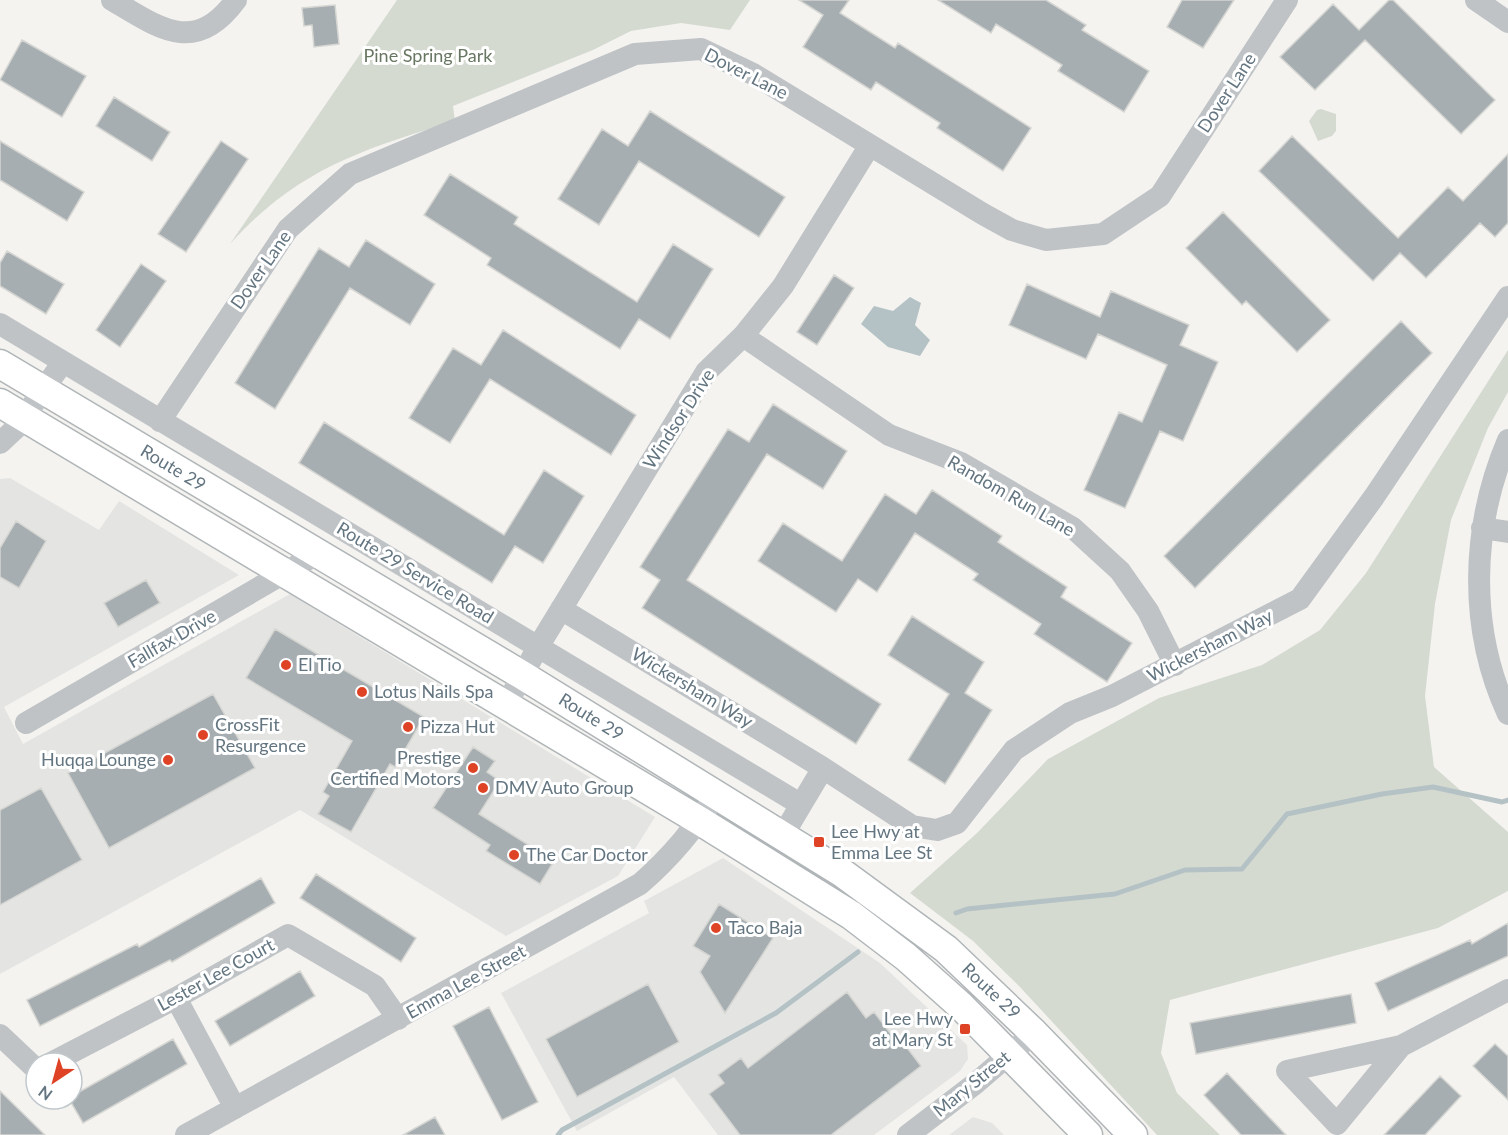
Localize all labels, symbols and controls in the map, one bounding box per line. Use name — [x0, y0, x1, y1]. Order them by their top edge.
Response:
street label: Dover Lane — [701, 43, 792, 103]
park label: Pine Spring Park — [364, 44, 493, 66]
street label: Dover Lane — [1192, 48, 1260, 136]
street label: Dover Lane — [225, 226, 295, 313]
street label: Windsor Drive — [638, 364, 719, 473]
street label: Route 29 — [137, 439, 210, 495]
street label: Random Run Lane — [944, 450, 1079, 540]
street label: Route 29 Service Road — [333, 517, 498, 628]
street label: Fallfax Drive — [124, 604, 219, 672]
street label: Wickersham Way — [1143, 604, 1277, 686]
street label: Wickersham Way — [628, 642, 758, 732]
place label: El Tio — [298, 653, 342, 675]
marker: El Tio — [279, 658, 293, 672]
place label: Lotus Nails Spa — [374, 680, 494, 702]
marker: Lotus Nails Spa — [355, 685, 369, 699]
street label: Route 29 — [555, 688, 628, 745]
place label: CrossFit Resurgence — [215, 713, 306, 756]
place label: Pizza Hut — [420, 715, 496, 737]
marker: Pizza Hut — [401, 720, 415, 734]
marker: CrossFit Resurgence — [196, 728, 210, 742]
place label: Prestige Certified Motors — [330, 746, 461, 789]
place label: Huqqa Lounge — [41, 748, 156, 770]
marker: Huqqa Lounge — [161, 753, 175, 767]
marker: Prestige Certified Motors — [466, 761, 480, 775]
place label: DMV Auto Group — [495, 776, 634, 798]
marker: DMV Auto Group — [476, 781, 490, 795]
place label: Lee Hwy at Emma Lee St — [831, 820, 933, 863]
marker: Lee Hwy at Emma Lee St — [812, 835, 826, 849]
place label: The Car Doctor — [526, 843, 648, 865]
marker: The Car Doctor — [507, 848, 521, 862]
place label: Taco Baja — [728, 916, 802, 938]
marker: Taco Baja — [709, 921, 723, 935]
street label: Lester Lee Court — [153, 933, 278, 1015]
street label: Emma Lee Street — [402, 939, 529, 1023]
street label: Route 29 — [958, 958, 1026, 1023]
place label: Lee Hwy at Mary St — [872, 1007, 954, 1050]
marker: Lee Hwy at Mary St — [958, 1022, 972, 1036]
street label: Mary Street — [928, 1045, 1015, 1121]
north arrow — [24, 1051, 84, 1111]
text: N — [34, 1082, 55, 1105]

